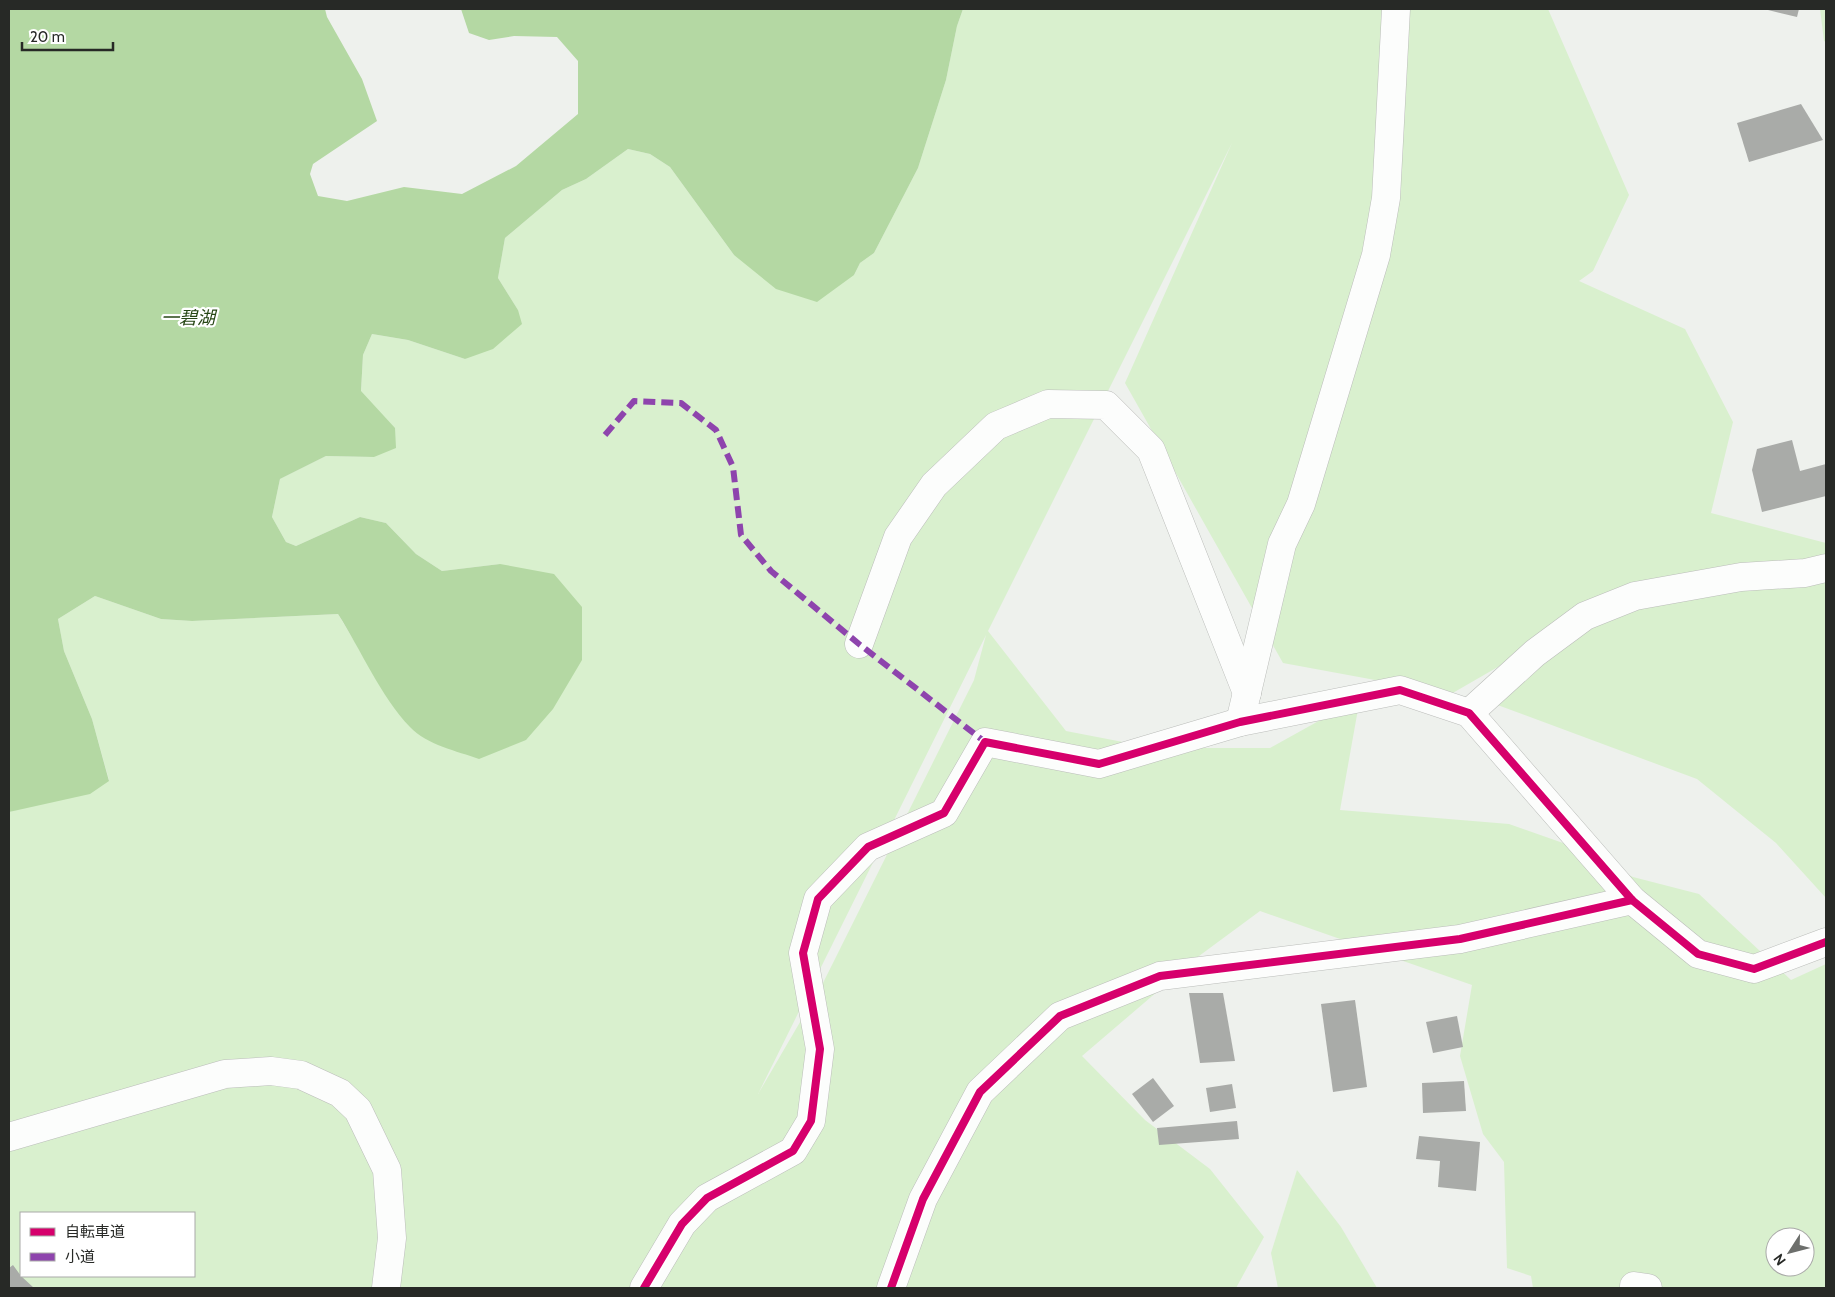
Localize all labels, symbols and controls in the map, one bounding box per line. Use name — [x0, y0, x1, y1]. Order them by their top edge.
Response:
scale bar — [22, 20, 114, 52]
text: 20 m — [30, 28, 65, 46]
water label: 一碧湖 — [161, 307, 218, 329]
legend — [20, 1212, 195, 1277]
text: 自転車道 — [65, 1223, 125, 1241]
north arrow — [1765, 1227, 1815, 1277]
text: 小道 — [65, 1248, 95, 1266]
text: N — [1769, 1250, 1790, 1269]

